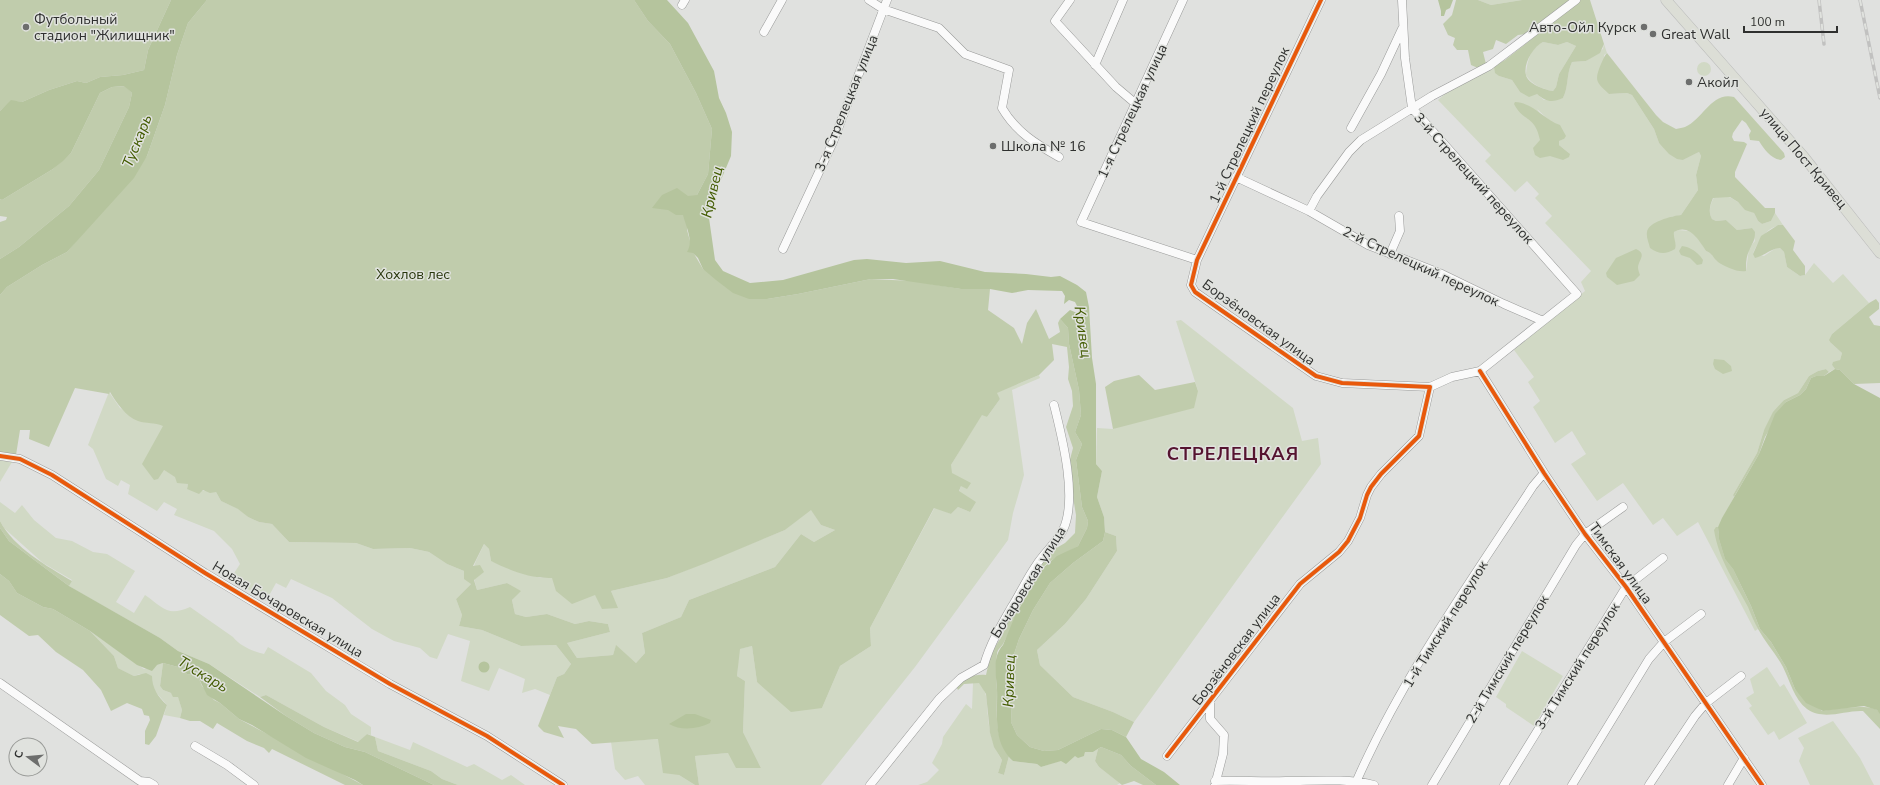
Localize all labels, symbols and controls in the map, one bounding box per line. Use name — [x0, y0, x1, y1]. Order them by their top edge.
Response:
scale bar — [1744, 8, 1837, 34]
place label: Футбольный стадион "Жилищник" — [34, 10, 175, 45]
text: 100 m — [1750, 14, 1785, 30]
place label: Авто-Ойл Курск — [1529, 18, 1637, 37]
marker: Футбольный стадион "Жилищник" — [21, 22, 31, 32]
marker: Авто-Ойл Курск — [1639, 22, 1649, 32]
place label: Great Wall — [1661, 25, 1731, 44]
marker: Great Wall — [1648, 29, 1658, 39]
street label: 3-я Стрелецкая улица — [810, 32, 883, 174]
street label: 1-я Стрелецкая улица — [1093, 41, 1172, 181]
street label: 1-й Стрелецкий переулок — [1205, 43, 1294, 207]
place label: Акойл — [1697, 73, 1739, 92]
marker: Акойл — [1684, 77, 1694, 87]
street label: улица Пост Кривец — [1756, 104, 1852, 213]
street label: 3-й Стрелецкий переулок — [1409, 109, 1538, 249]
water label: Тускарь — [117, 111, 157, 171]
place label: Школа № 16 — [1001, 137, 1086, 156]
marker: Школа № 16 — [988, 141, 998, 151]
water label: Кривец — [696, 164, 728, 220]
street label: 2-й Стрелецкий переулок — [1339, 222, 1503, 311]
park label: Хохлов лес — [376, 265, 450, 284]
street label: Борзёновская улица — [1198, 275, 1319, 370]
water label: Кривец — [1069, 305, 1097, 359]
district label: СТРЕЛЕЦКАЯ — [1167, 442, 1299, 466]
street label: Тимская улица — [1585, 519, 1657, 608]
street label: Бочаровская улица — [986, 523, 1070, 642]
street label: Новая Бочаровская улица — [209, 557, 367, 662]
street label: 1-й Тимский переулок — [1399, 557, 1493, 691]
street label: Борзёновская улица — [1188, 589, 1285, 709]
street label: 2-й Тимский переулок — [1462, 591, 1554, 727]
street label: 3-й Тимский переулок — [1531, 599, 1625, 733]
water label: Тускарь — [174, 651, 232, 697]
water label: Кривец — [998, 654, 1020, 708]
north arrow — [8, 737, 48, 777]
text: С — [11, 748, 27, 760]

